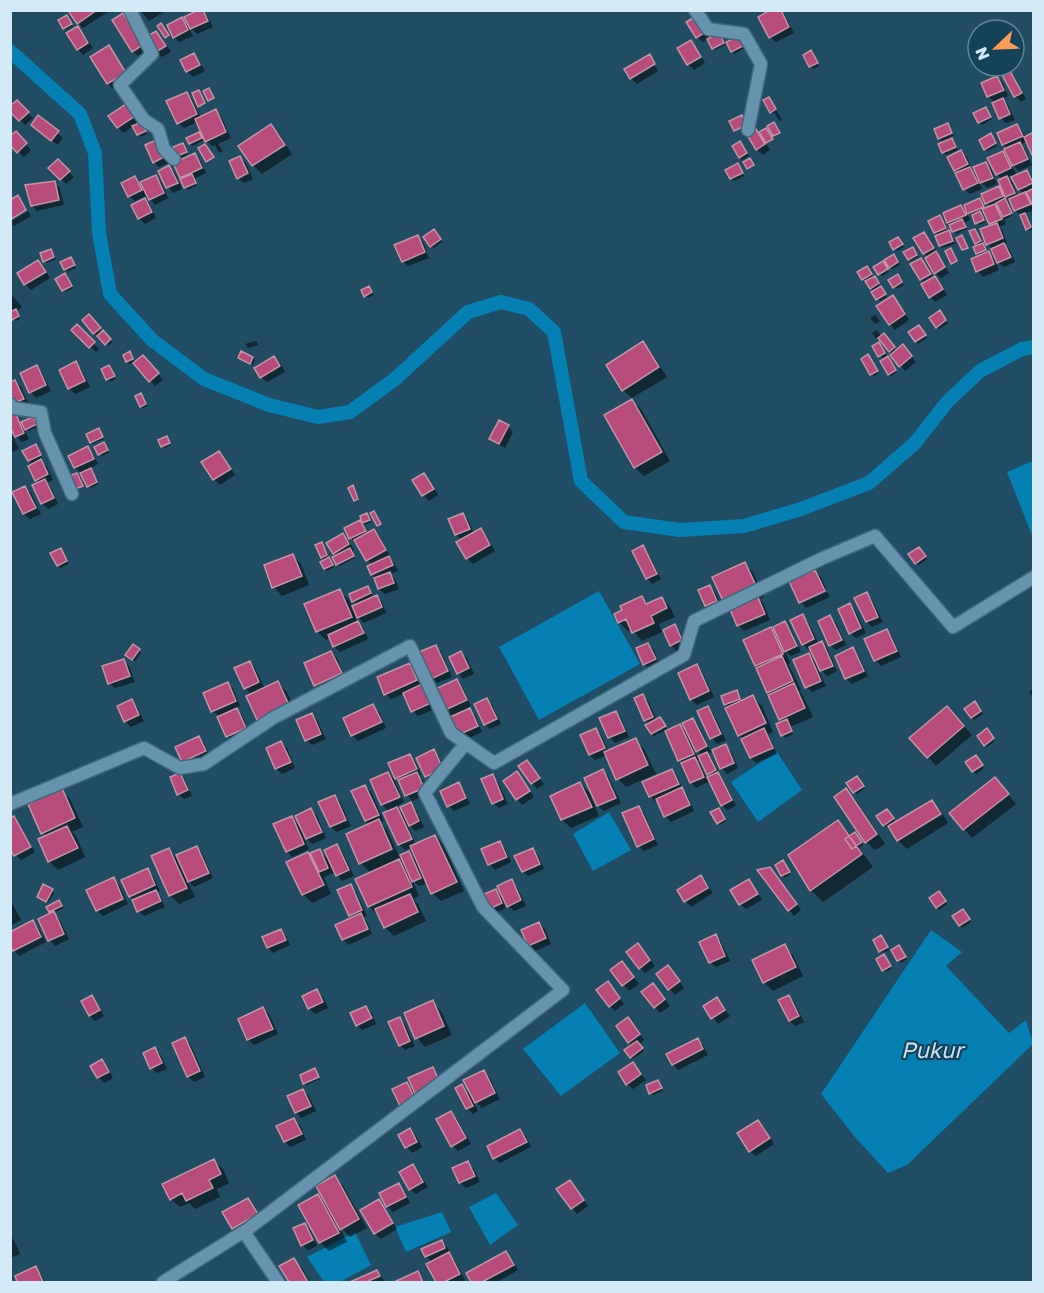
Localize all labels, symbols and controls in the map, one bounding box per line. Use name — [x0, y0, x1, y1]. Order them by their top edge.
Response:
north arrow — [966, 18, 1026, 78]
text: N — [971, 44, 994, 63]
water label: Pukur — [901, 1036, 966, 1063]

